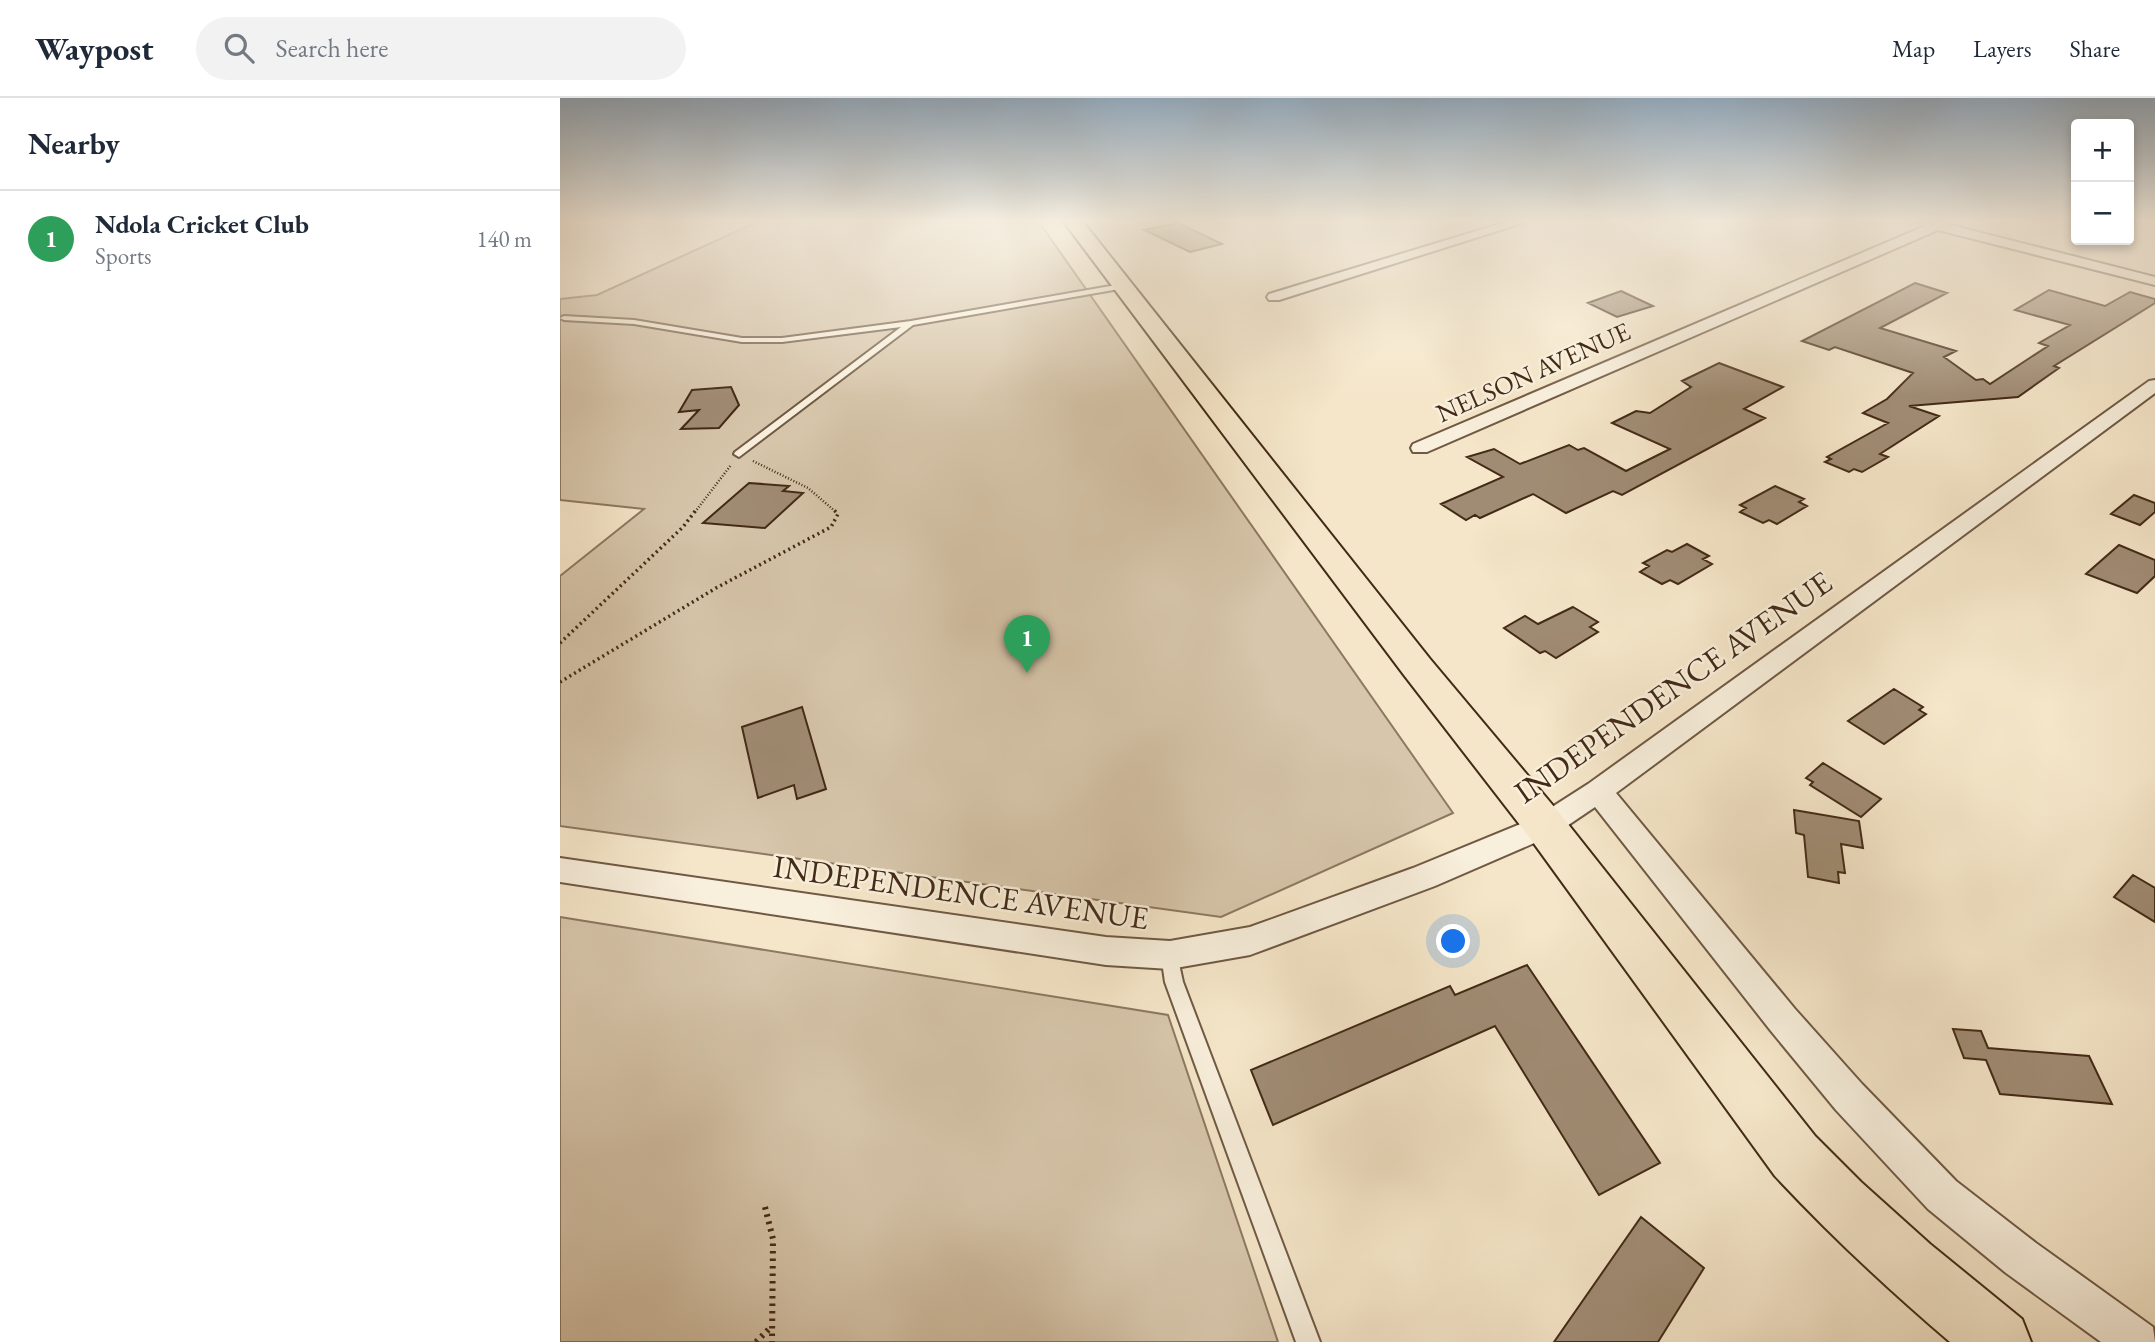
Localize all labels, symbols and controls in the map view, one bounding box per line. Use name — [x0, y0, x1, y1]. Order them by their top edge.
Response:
search box — [196, 17, 686, 80]
text: Waypost — [35, 27, 154, 70]
icon: search — [220, 29, 258, 67]
text: Search here — [276, 31, 388, 65]
text: Map — [1892, 33, 1935, 64]
text: Layers — [1973, 33, 2032, 64]
text: Share — [2070, 33, 2120, 64]
map controls — [2071, 119, 2134, 245]
button: + — [2071, 119, 2134, 182]
text: Nearby — [28, 124, 120, 163]
button: − — [2071, 182, 2134, 245]
text: Ndola Cricket Club — [95, 207, 309, 241]
text: 1 — [45, 224, 57, 254]
text: 140 m — [476, 224, 532, 254]
text: Sports — [95, 241, 151, 271]
street label: NELSON AVENUE — [1431, 314, 1636, 430]
street label: INDEPENDENCE AVENUE — [1506, 561, 1840, 813]
pin: 1 — [1004, 615, 1050, 673]
street label: INDEPENDENCE AVENUE — [771, 845, 1151, 939]
your location — [1436, 924, 1470, 958]

